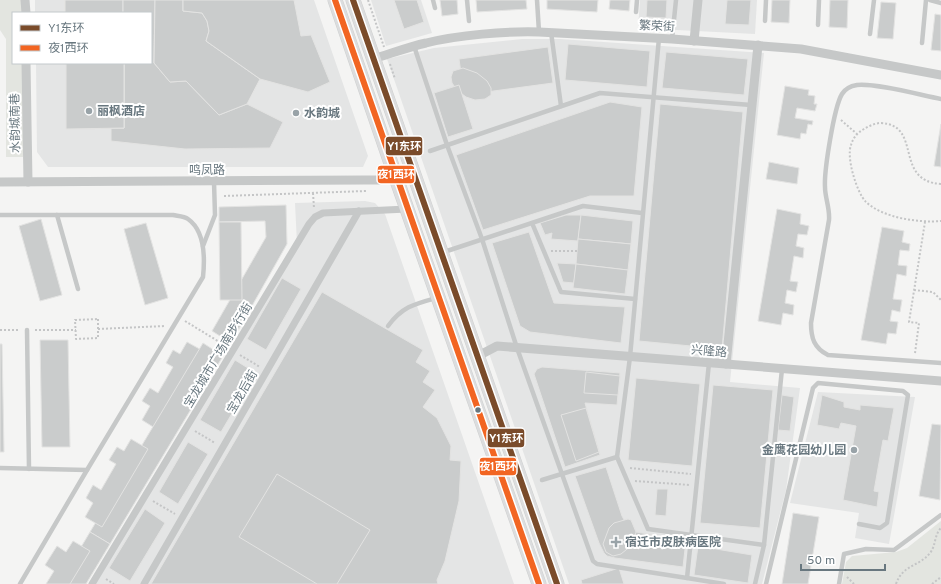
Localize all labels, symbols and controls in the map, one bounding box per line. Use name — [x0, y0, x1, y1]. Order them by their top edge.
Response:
legend — [12, 12, 152, 64]
street label: 繁荣街 — [639, 18, 675, 36]
text: Y1东环 — [48, 21, 84, 37]
text: 夜1西环 — [48, 41, 88, 57]
street label: 水韵城南巷 — [7, 93, 25, 153]
place label: 丽枫酒店 — [97, 104, 145, 120]
marker: 丽枫酒店 — [84, 106, 94, 116]
place label: 水韵城 — [304, 106, 340, 122]
marker: 水韵城 — [291, 108, 301, 118]
line badge: Y1东环 — [385, 136, 423, 156]
text: Y1东环 — [387, 140, 422, 154]
street label: 鸣凤路 — [189, 163, 225, 179]
line badge: 夜1西环 — [377, 165, 415, 184]
text: 夜1西环 — [377, 168, 416, 182]
street label: 宝龙城市广场南步行街 — [181, 300, 257, 411]
street label: 兴隆路 — [690, 342, 728, 362]
street label: 宝龙后街 — [224, 368, 262, 417]
unlabelled marker — [473, 405, 483, 415]
line badge: Y1东环 — [487, 428, 525, 448]
text: Y1东环 — [489, 432, 524, 446]
place label: 金鹰花园幼儿园 — [762, 443, 846, 459]
marker: 金鹰花园幼儿园 — [849, 445, 859, 455]
line badge: 夜1西环 — [479, 457, 517, 476]
text: 夜1西环 — [479, 460, 518, 474]
place label: 宿迁市皮肤病医院 — [625, 535, 721, 551]
marker: 宿迁市皮肤病医院 — [610, 536, 622, 548]
scale bar — [801, 546, 885, 572]
text: 50 m — [807, 553, 835, 569]

